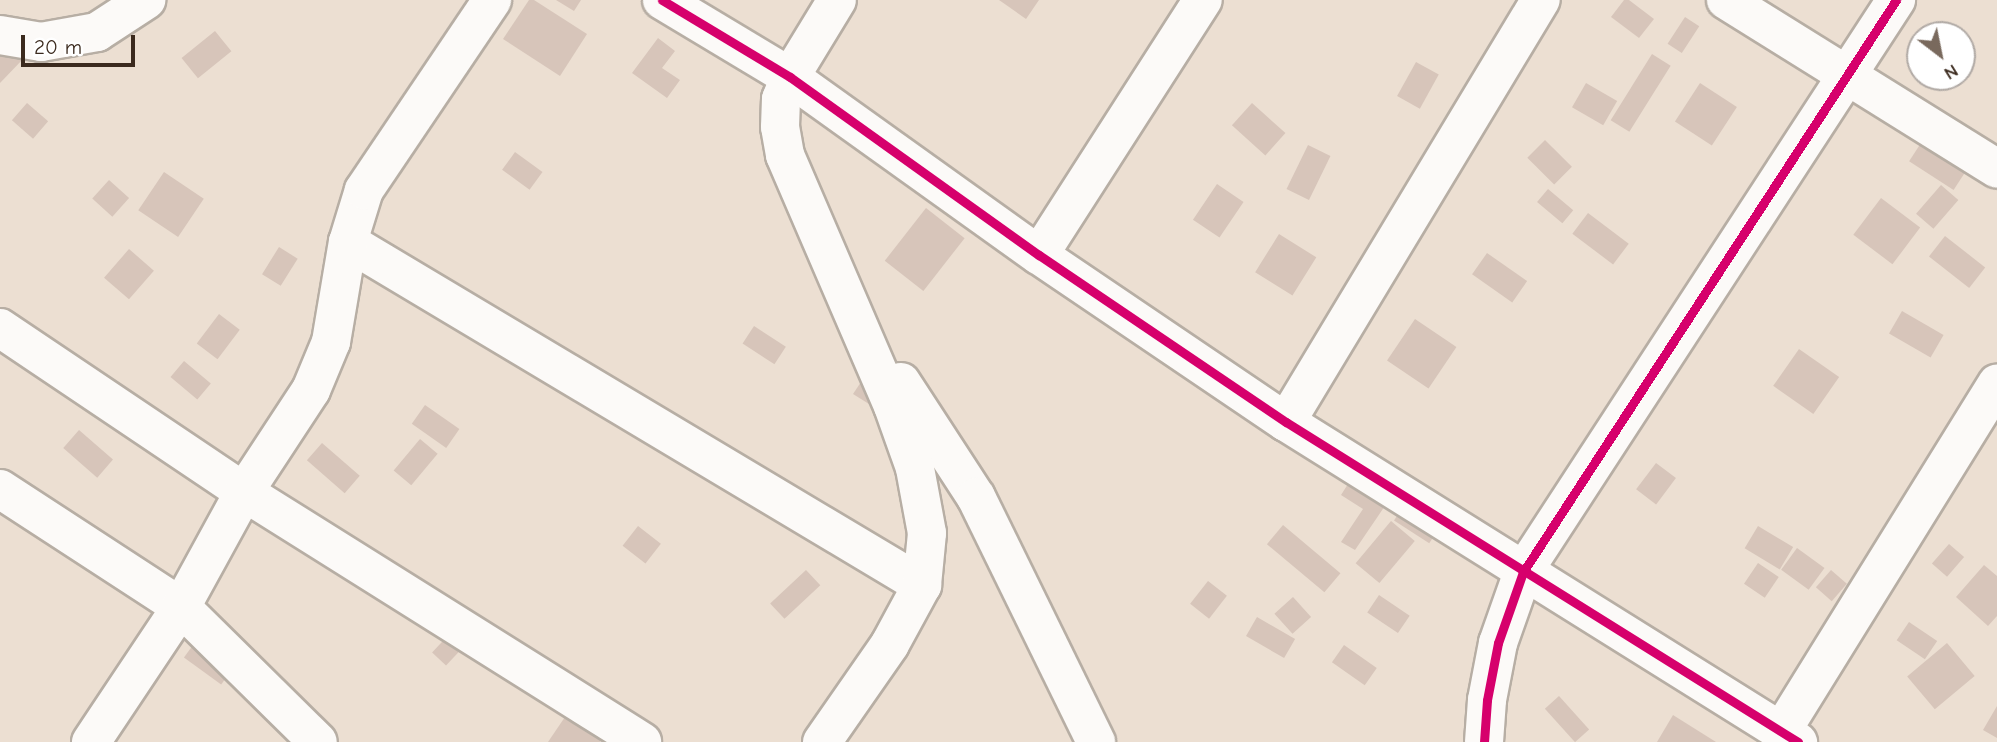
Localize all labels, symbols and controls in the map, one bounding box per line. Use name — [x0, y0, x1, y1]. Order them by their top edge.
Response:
scale bar — [24, 21, 138, 65]
north arrow — [1906, 21, 1976, 91]
text: 20 m — [34, 35, 82, 59]
text: N — [1940, 59, 1962, 85]

